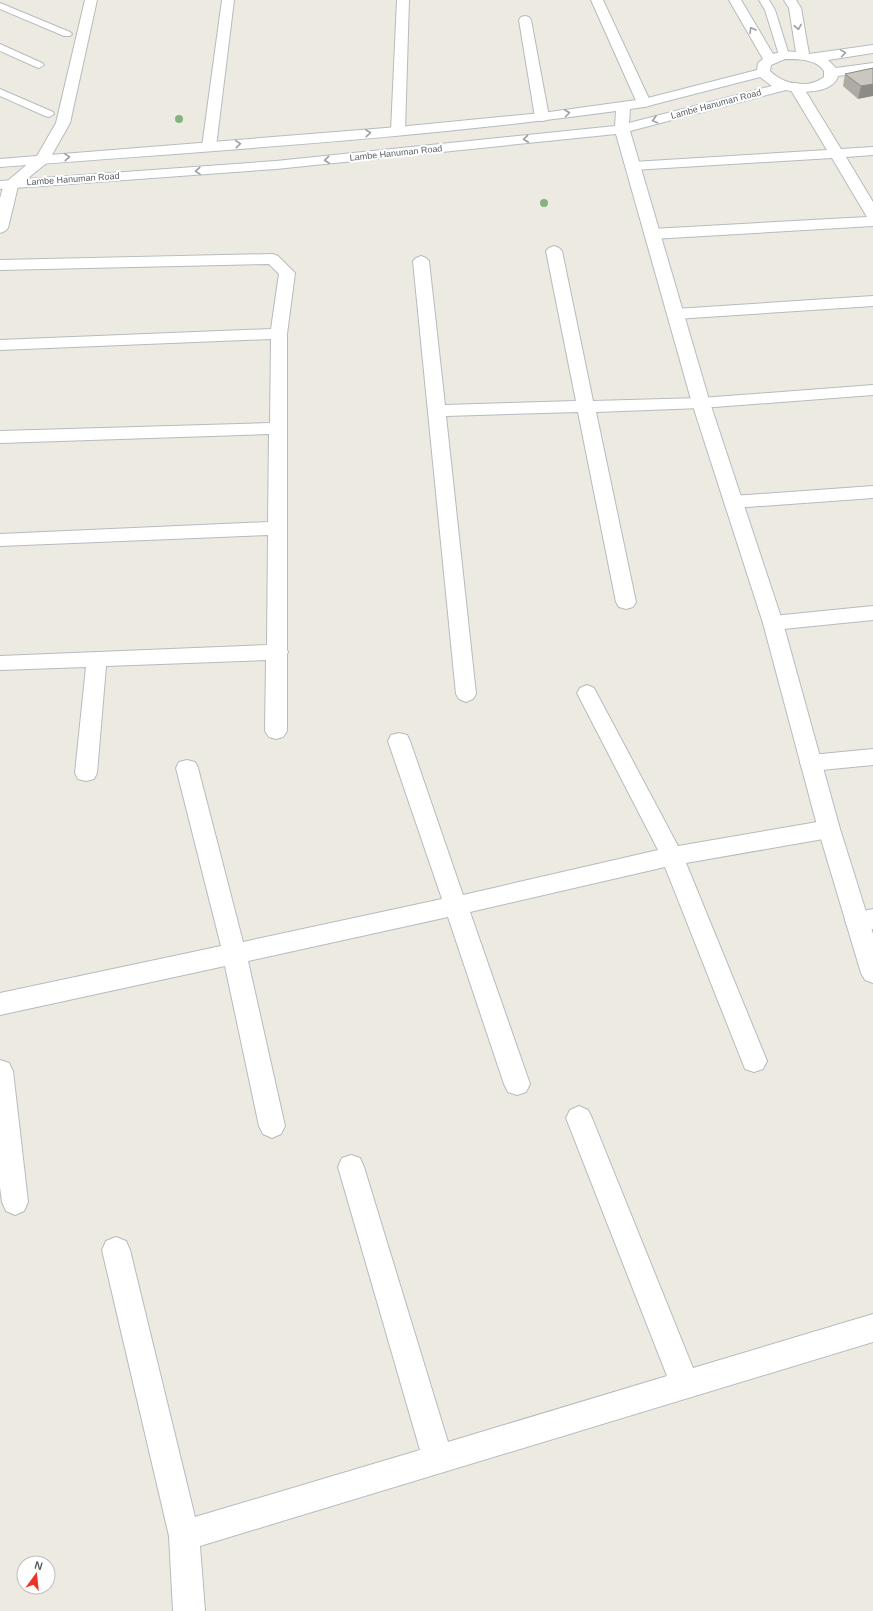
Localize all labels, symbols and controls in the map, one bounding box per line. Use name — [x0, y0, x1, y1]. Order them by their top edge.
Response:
one-way arrow — [794, 24, 802, 31]
one-way arrow — [750, 27, 757, 34]
one-way arrow — [839, 49, 846, 58]
street label: Lambe Hanuman Road — [670, 87, 762, 121]
one-way arrow — [564, 109, 570, 118]
one-way arrow — [651, 116, 658, 124]
one-way arrow — [365, 129, 371, 138]
one-way arrow — [523, 134, 529, 143]
one-way arrow — [235, 140, 241, 149]
street label: Lambe Hanuman Road — [349, 143, 443, 163]
one-way arrow — [64, 153, 70, 162]
one-way arrow — [324, 155, 330, 164]
one-way arrow — [195, 166, 201, 175]
street label: Lambe Hanuman Road — [26, 171, 120, 187]
north arrow — [16, 1555, 56, 1595]
text: N — [33, 1559, 44, 1572]

